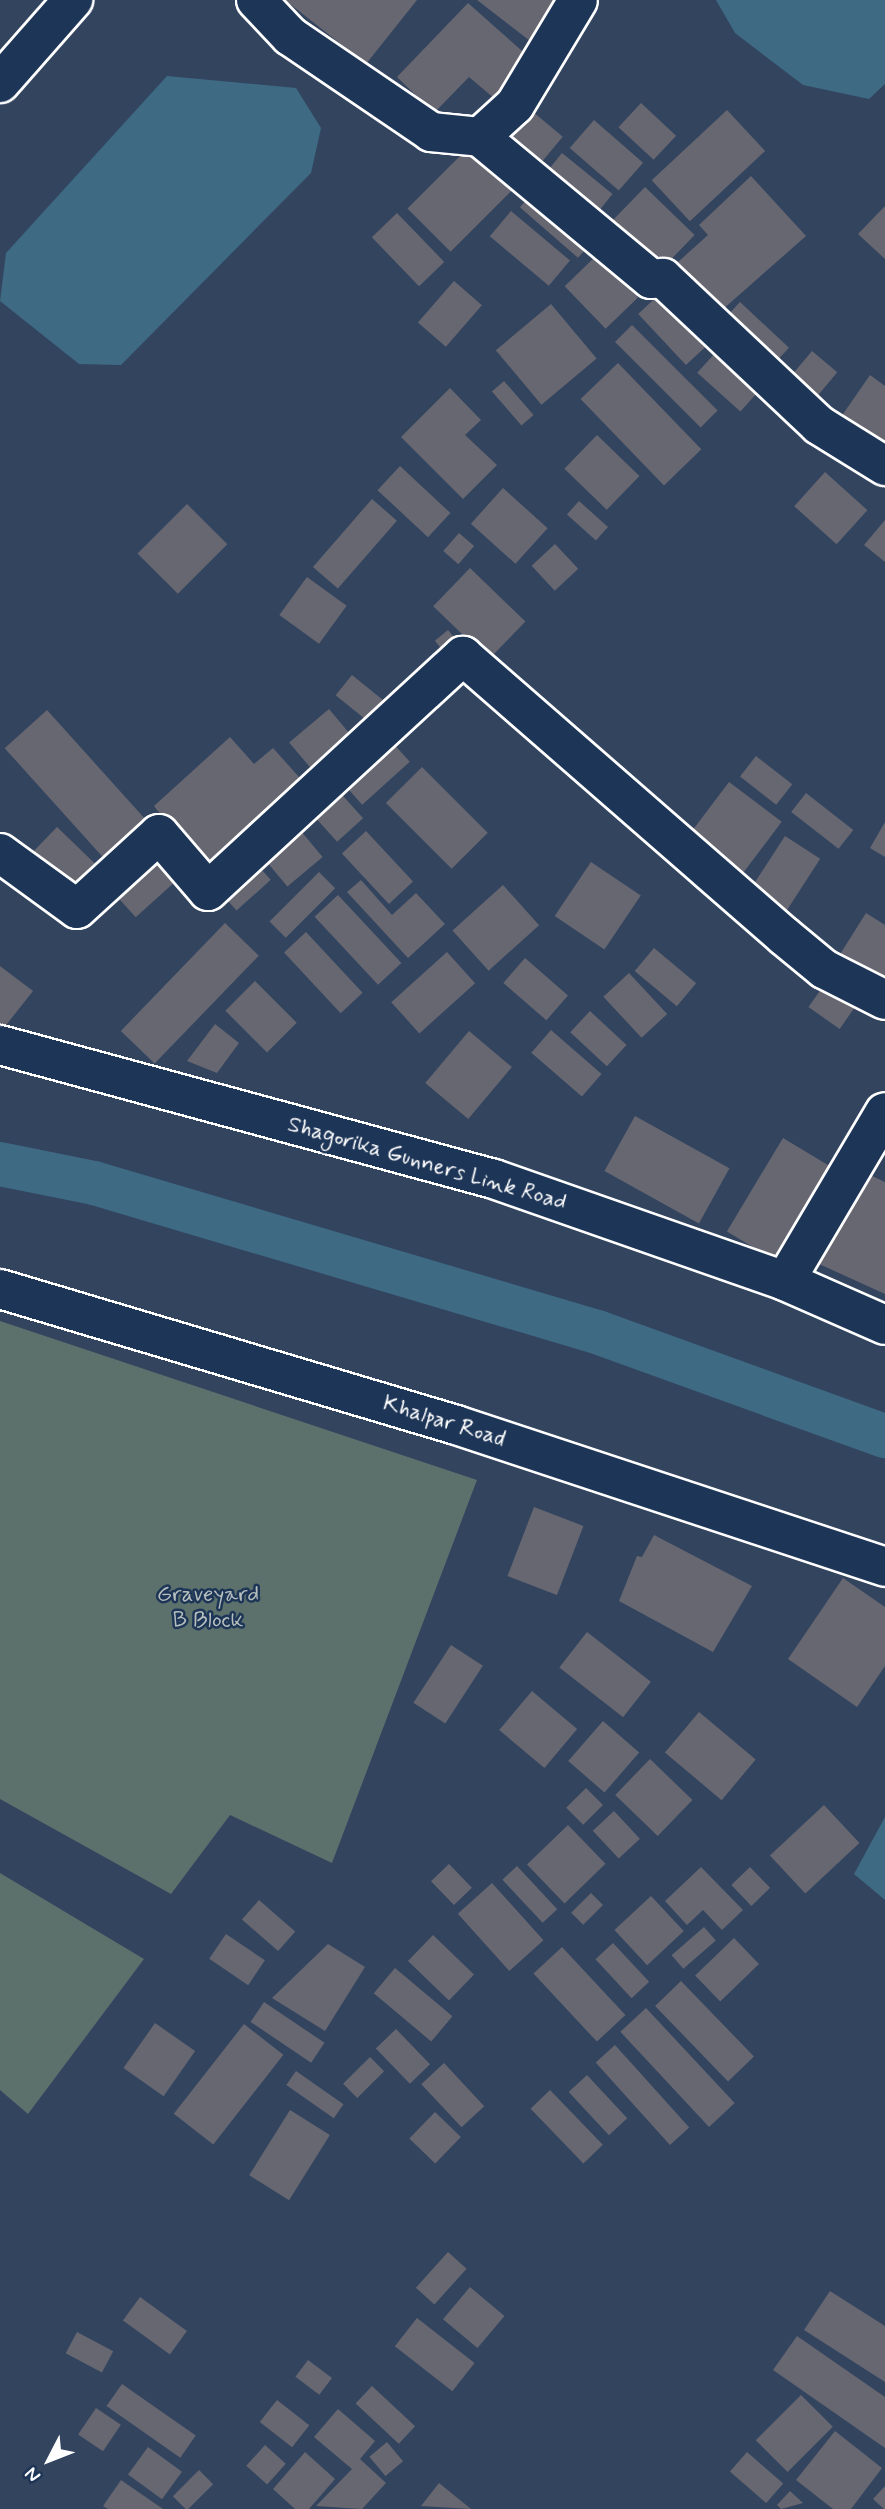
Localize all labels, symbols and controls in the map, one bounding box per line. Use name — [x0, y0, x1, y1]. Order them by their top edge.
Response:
street label: Shagorika Gunners Link Road — [283, 1110, 571, 1218]
street label: Khalpar Road — [380, 1390, 508, 1454]
park label: Graveyard B Block — [157, 1581, 259, 1635]
north arrow — [14, 2425, 84, 2495]
text: N — [19, 2461, 47, 2487]

